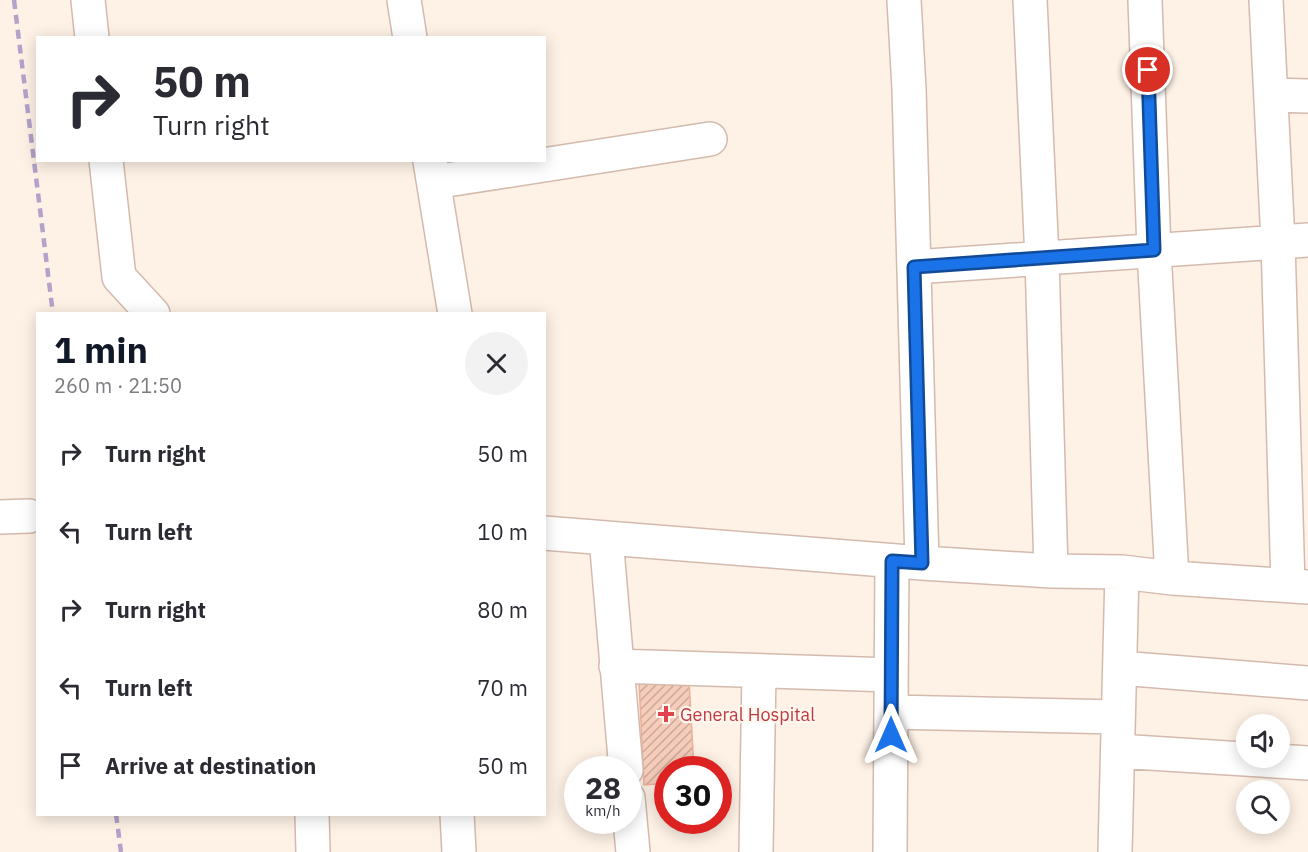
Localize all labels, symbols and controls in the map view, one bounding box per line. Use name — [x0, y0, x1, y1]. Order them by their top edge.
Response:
pin — [1122, 44, 1173, 95]
icon: arrive — [1131, 53, 1164, 86]
text: 50 m — [153, 54, 251, 109]
icon: right — [54, 60, 132, 138]
text: Turn right — [153, 107, 270, 142]
text: 1 min — [54, 326, 148, 373]
button: close — [465, 332, 528, 395]
text: 260 m · 21:50 — [54, 372, 182, 399]
icon: right — [54, 437, 87, 470]
text: Turn right — [105, 439, 206, 468]
text: 50 m — [477, 439, 528, 468]
icon: left — [54, 515, 87, 548]
text: Turn left — [105, 517, 193, 546]
text: 10 m — [477, 517, 528, 546]
icon: right — [54, 593, 87, 626]
text: Turn right — [105, 595, 206, 624]
text: 80 m — [477, 595, 528, 624]
icon: left — [54, 671, 87, 704]
text: Turn left — [105, 673, 193, 702]
text: 70 m — [477, 673, 528, 702]
place label: General Hospital — [680, 703, 815, 726]
position arrow — [859, 703, 923, 767]
marker: General Hospital — [657, 705, 675, 723]
map controls — [1236, 714, 1290, 834]
button: sound — [1236, 714, 1290, 768]
icon: arrive — [54, 749, 87, 782]
text: Arrive at destination — [105, 751, 316, 780]
text: 50 m — [477, 751, 528, 780]
speed limit sign: 30 — [654, 756, 732, 834]
text: 28 — [585, 768, 621, 807]
button: search — [1236, 780, 1290, 834]
text: km/h — [585, 801, 621, 820]

